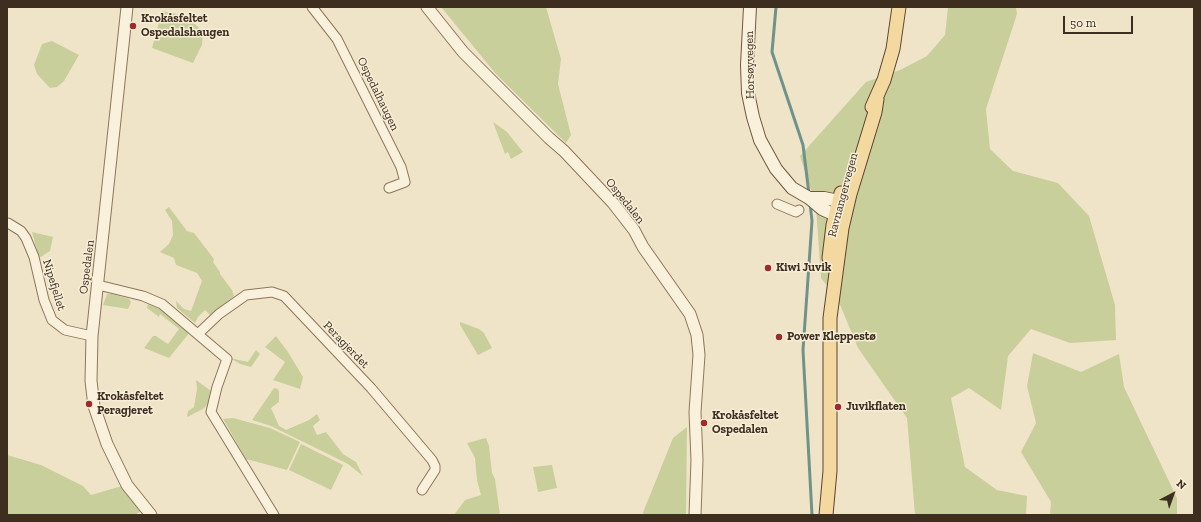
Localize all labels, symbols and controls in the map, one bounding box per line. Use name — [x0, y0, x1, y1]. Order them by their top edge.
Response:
scale bar — [1065, 8, 1135, 34]
place label: Krokåsfeltet Ospedalshaugen — [141, 12, 229, 40]
text: 50 m — [1070, 16, 1096, 30]
marker: Krokåsfeltet Ospedalshaugen — [128, 21, 138, 31]
street label: Horsøyvegen — [742, 31, 758, 99]
street label: Ospedalhaugen — [354, 55, 402, 133]
street label: Ravnangervegen — [825, 151, 861, 239]
street label: Ospedalen — [602, 175, 648, 227]
street label: Ospedalen — [77, 239, 97, 295]
street label: Nipefjellet — [39, 258, 69, 312]
place label: Kiwi Juvik — [776, 261, 831, 275]
marker: Kiwi Juvik — [763, 263, 773, 273]
street label: Peragjerdet — [320, 318, 372, 372]
place label: Power Kleppestø — [787, 330, 876, 344]
marker: Power Kleppestø — [774, 332, 784, 342]
place label: Krokåsfeltet Peragjeret — [97, 390, 163, 418]
marker: Krokåsfeltet Peragjeret — [84, 399, 94, 409]
place label: Juvikflaten — [846, 400, 906, 414]
marker: Juvikflaten — [833, 402, 843, 412]
place label: Krokåsfeltet Ospedalen — [712, 409, 778, 437]
marker: Krokåsfeltet Ospedalen — [699, 418, 709, 428]
north arrow — [1153, 474, 1193, 514]
text: N — [1174, 477, 1189, 492]

